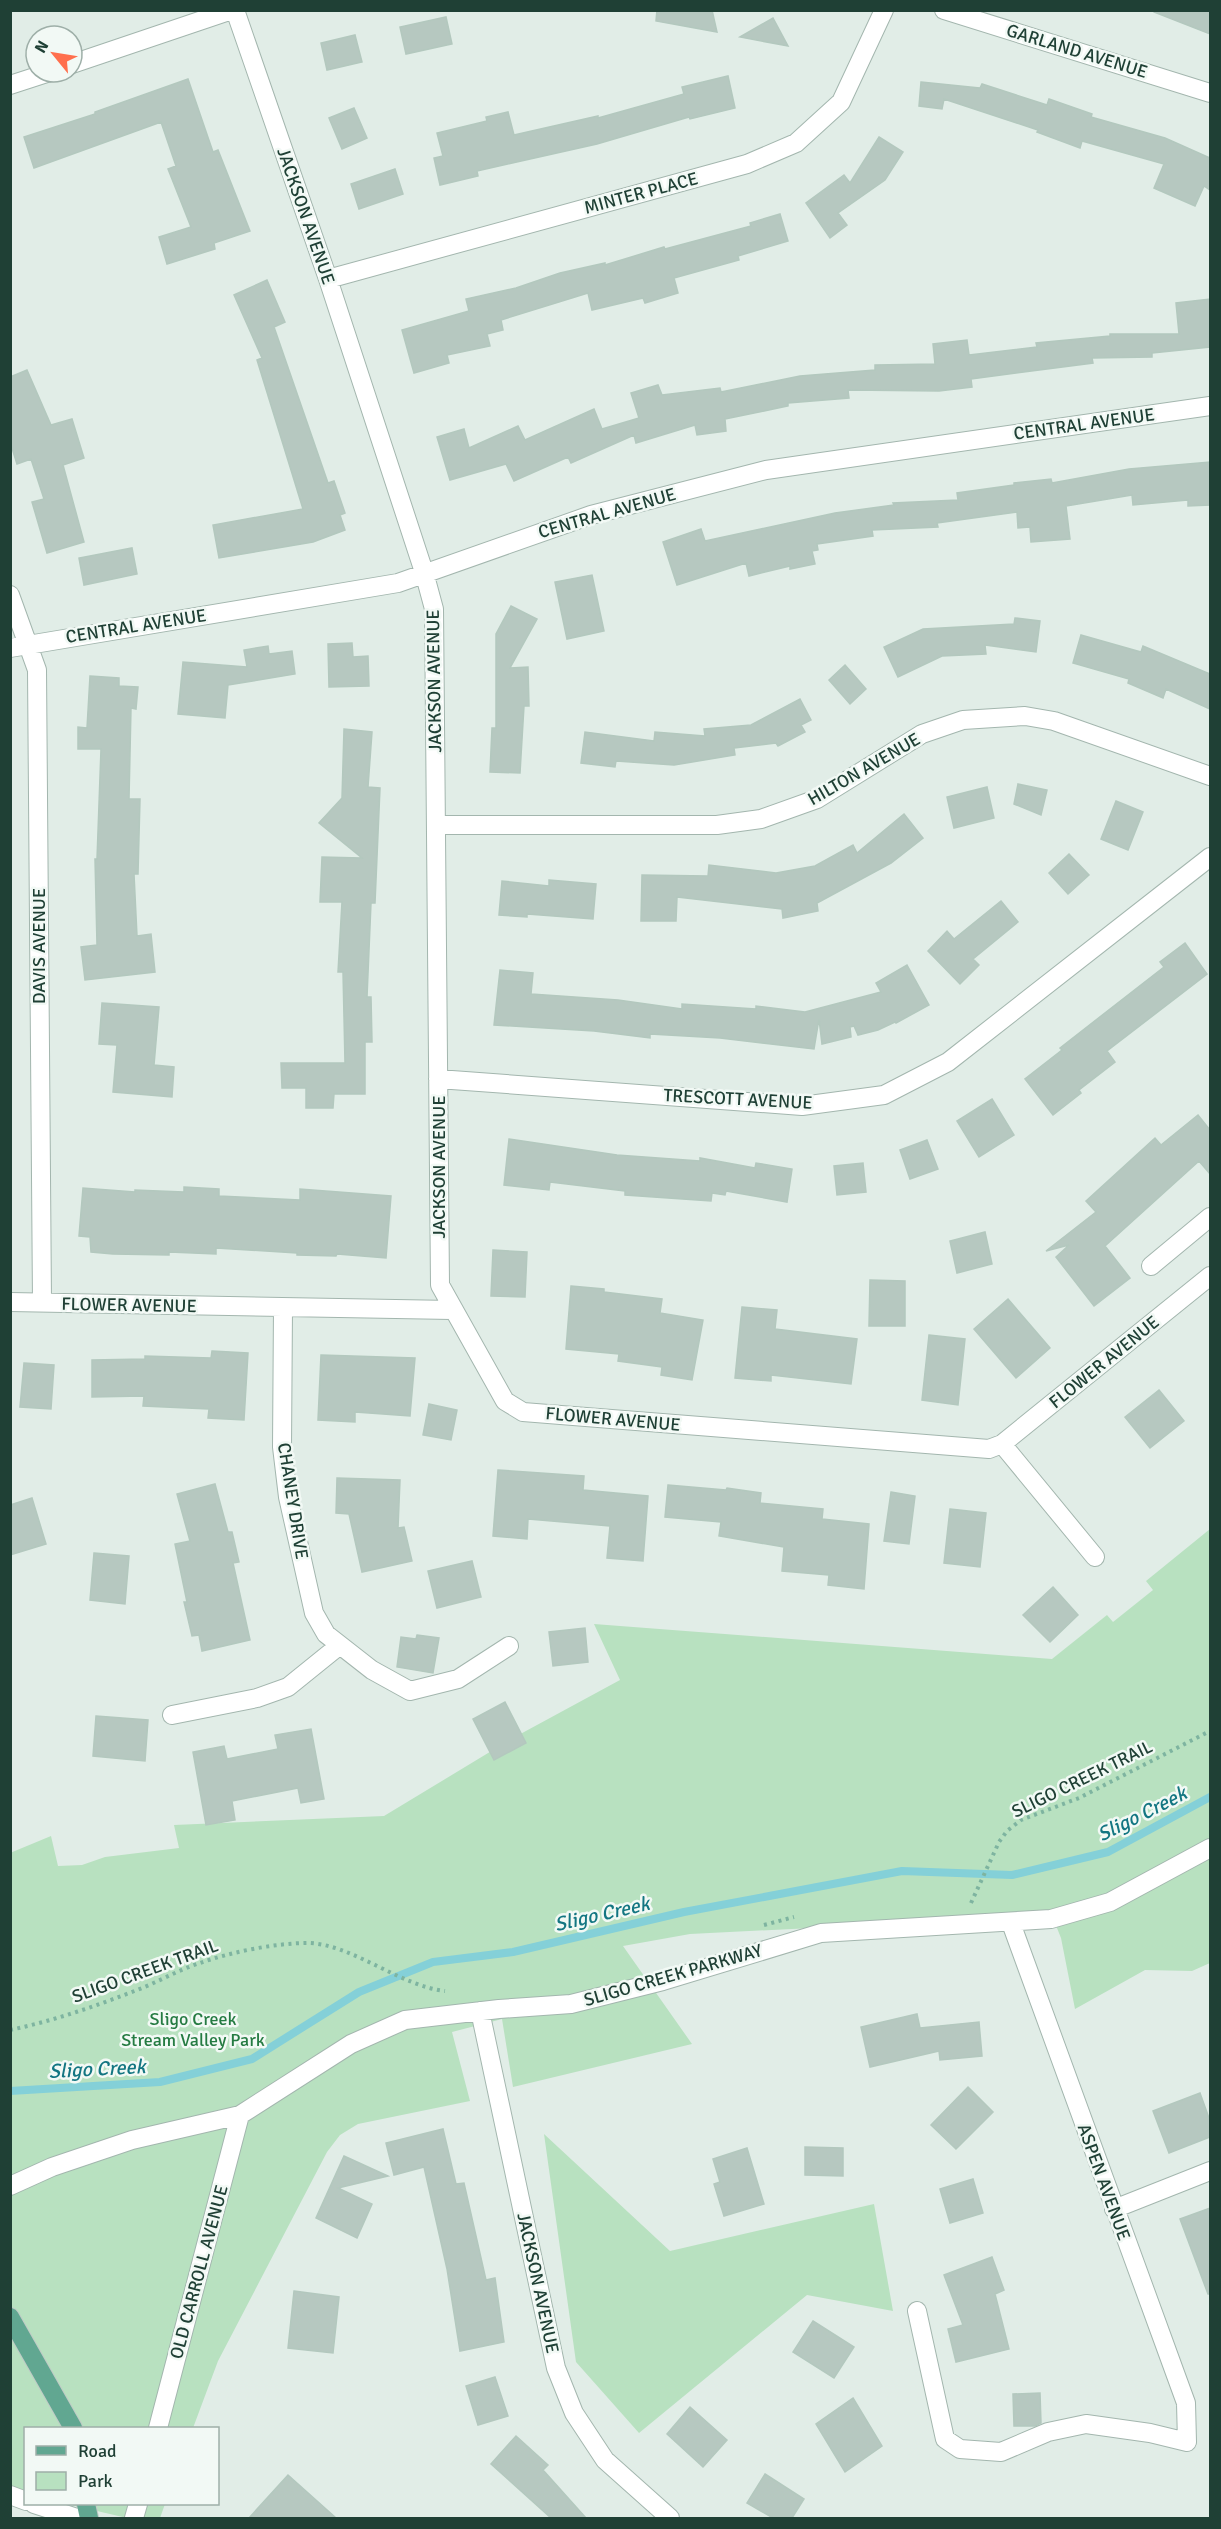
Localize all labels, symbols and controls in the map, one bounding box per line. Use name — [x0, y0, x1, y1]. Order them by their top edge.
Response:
street label: GARLAND AVENUE — [1004, 19, 1150, 83]
north arrow — [24, 24, 84, 84]
text: N — [30, 37, 53, 57]
street label: JACKSON AVENUE — [272, 145, 340, 287]
street label: MINTER PLACE — [582, 167, 700, 219]
street label: CENTRAL AVENUE — [1012, 403, 1156, 445]
street label: CENTRAL AVENUE — [536, 483, 678, 543]
street label: CENTRAL AVENUE — [64, 604, 208, 648]
street label: JACKSON AVENUE — [422, 609, 446, 753]
street label: HILTON AVENUE — [804, 728, 924, 810]
street label: DAVIS AVENUE — [28, 888, 50, 1004]
street label: TRESCOTT AVENUE — [663, 1084, 813, 1114]
street label: JACKSON AVENUE — [428, 1095, 450, 1239]
street label: FLOWER AVENUE — [61, 1293, 197, 1317]
street label: FLOWER AVENUE — [1044, 1311, 1164, 1413]
street label: FLOWER AVENUE — [545, 1402, 681, 1436]
street label: CHANEY DRIVE — [273, 1441, 313, 1561]
street label: SLIGO CREEK TRAIL — [1008, 1735, 1156, 1823]
water label: Sligo Creek — [1093, 1780, 1193, 1847]
water label: Sligo Creek — [552, 1890, 654, 1937]
street label: SLIGO CREEK TRAIL — [69, 1934, 221, 2008]
street label: SLIGO CREEK PARKWAY — [581, 1939, 765, 2011]
park label: Sligo Creek Stream Valley Park — [121, 2008, 265, 2051]
water label: Sligo Creek — [48, 2054, 148, 2084]
street label: ASPEN AVENUE — [1073, 2121, 1135, 2243]
street label: OLD CARROLL AVENUE — [165, 2183, 233, 2361]
street label: JACKSON AVENUE — [512, 2211, 564, 2355]
legend — [24, 2427, 219, 2505]
text: Road — [78, 2440, 117, 2462]
text: Park — [78, 2470, 113, 2492]

